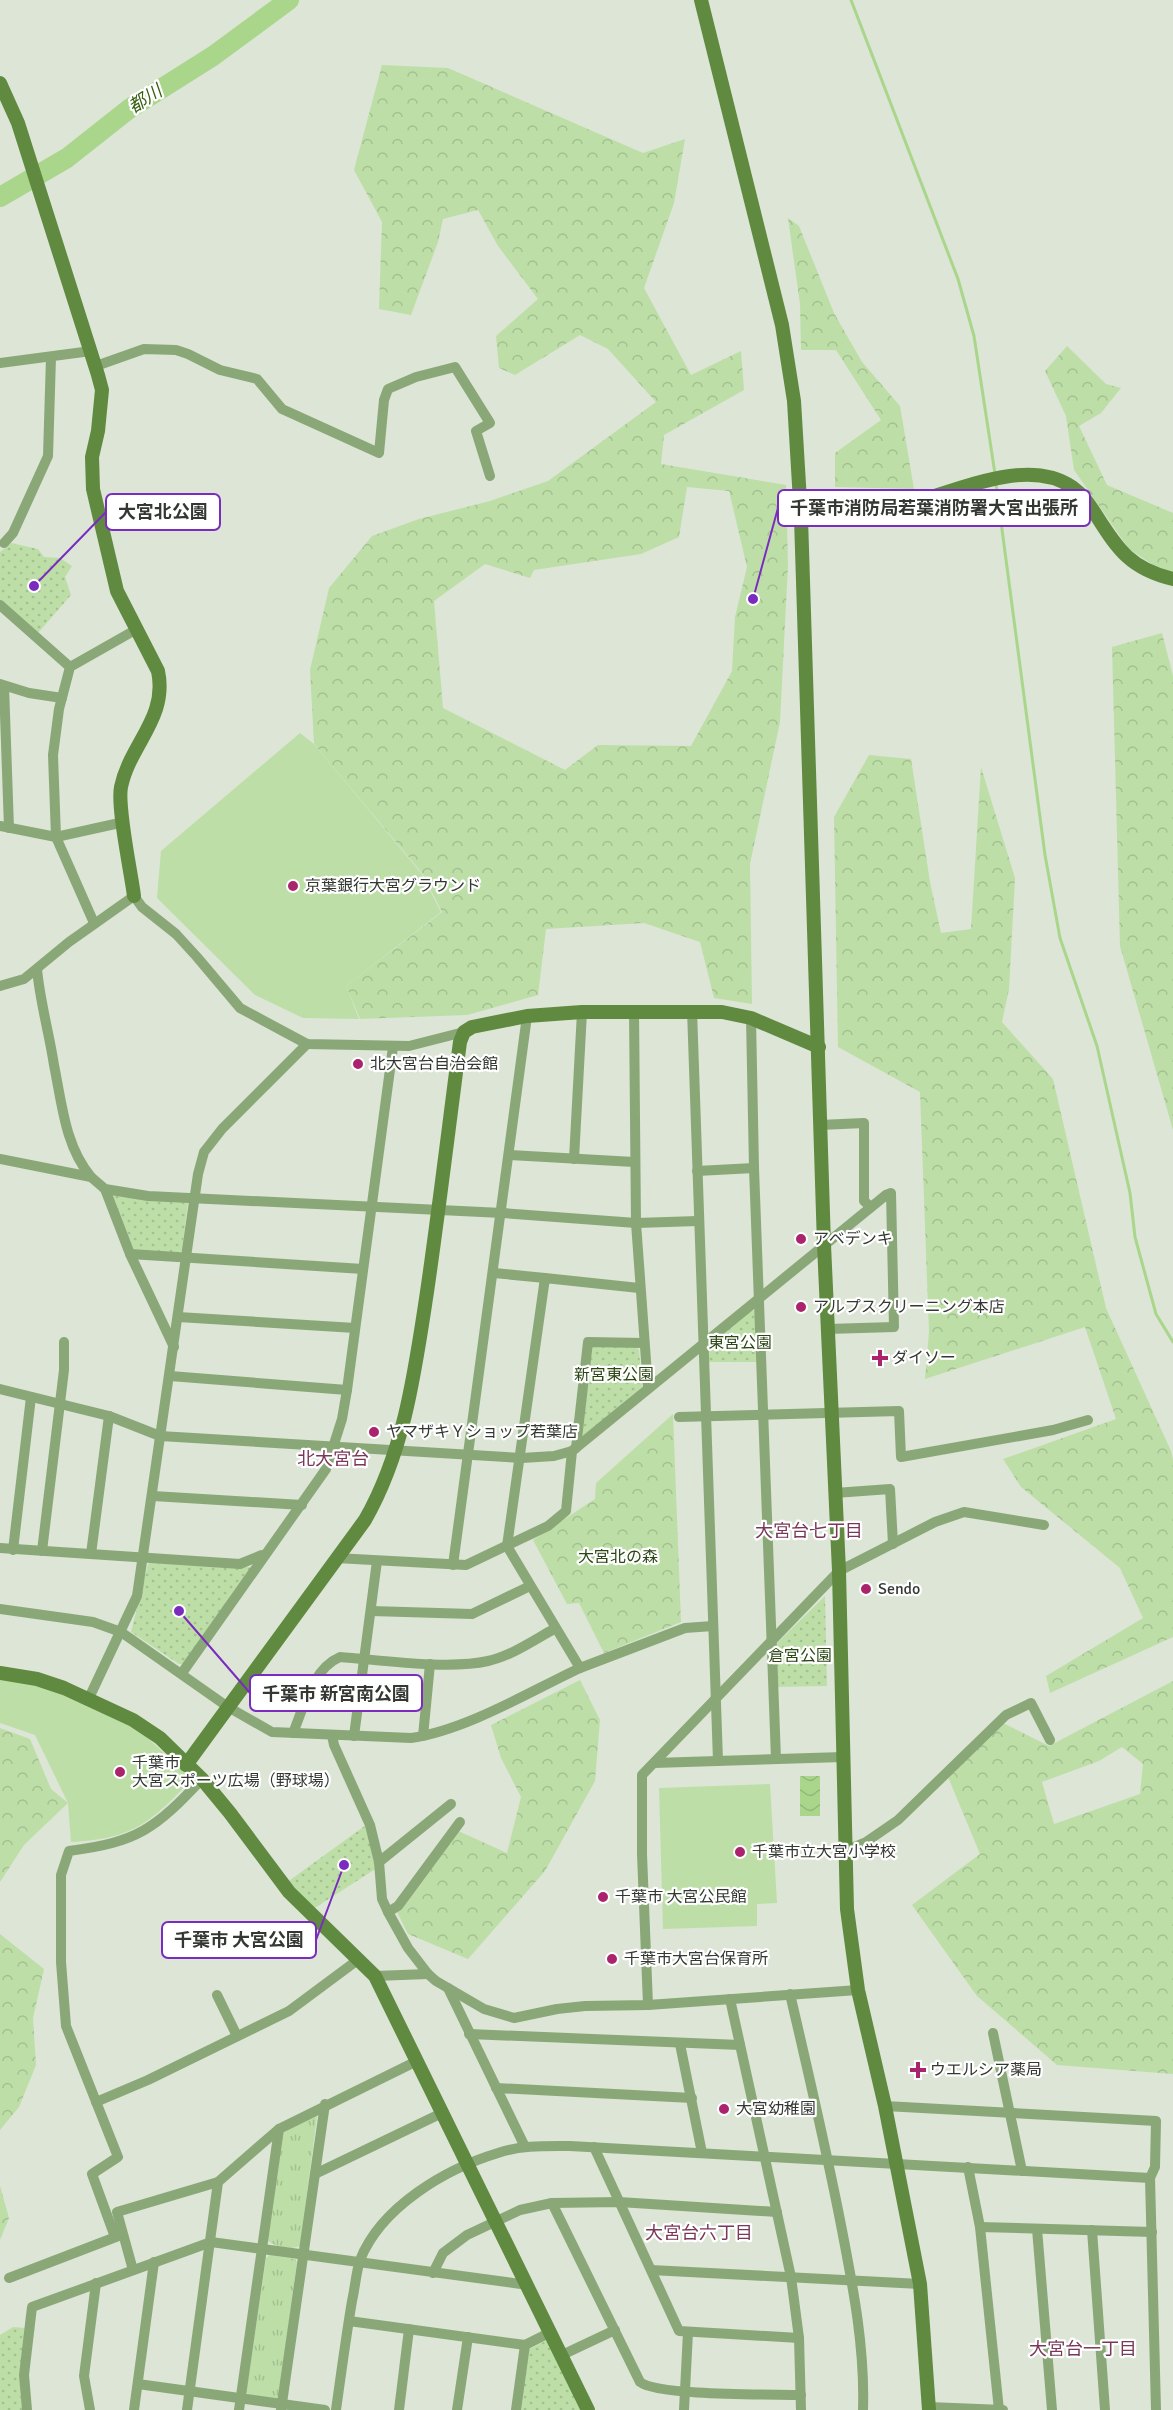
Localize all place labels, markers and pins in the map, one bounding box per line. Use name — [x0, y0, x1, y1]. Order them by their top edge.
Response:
callout: 千葉市消防局若葉消防署大宮出張所 — [778, 490, 1090, 526]
callout: 大宮北公園 — [106, 494, 220, 530]
place label: 京葉銀行大宮グラウンド — [305, 876, 481, 896]
marker: 京葉銀行大宮グラウンド — [286, 879, 300, 893]
place label: 北大宮台自治会館 — [370, 1054, 498, 1074]
marker: 北大宮台自治会館 — [351, 1057, 365, 1071]
place label: アベデンキ — [813, 1229, 893, 1249]
marker: アベデンキ — [794, 1232, 808, 1246]
place label: アルプスクリーニング本店 — [813, 1297, 1005, 1317]
marker: アルプスクリーニング本店 — [794, 1300, 808, 1314]
place label: ダイソー — [892, 1348, 956, 1368]
marker: ダイソー — [873, 1351, 887, 1365]
place label: ヤマザキＹショップ若葉店 — [386, 1422, 578, 1442]
marker: ヤマザキＹショップ若葉店 — [367, 1425, 381, 1439]
place label: Sendo — [878, 1579, 920, 1599]
marker: Sendo — [859, 1582, 873, 1596]
callout: 千葉市 新宮南公園 — [250, 1675, 422, 1711]
place label: 千葉市 大宮スポーツ広場（野球場） — [132, 1753, 340, 1791]
marker: 千葉市 大宮スポーツ広場（野球場） — [113, 1765, 127, 1779]
place label: 千葉市立大宮小学校 — [752, 1842, 896, 1862]
marker: 千葉市立大宮小学校 — [733, 1845, 747, 1859]
place label: 千葉市 大宮公民館 — [615, 1887, 747, 1907]
marker: 千葉市 大宮公民館 — [596, 1890, 610, 1904]
callout: 千葉市 大宮公園 — [162, 1922, 316, 1958]
place label: 千葉市大宮台保育所 — [624, 1949, 768, 1969]
marker: 千葉市大宮台保育所 — [605, 1952, 619, 1966]
place label: ウエルシア薬局 — [930, 2060, 1042, 2080]
marker: ウエルシア薬局 — [911, 2063, 925, 2077]
place label: 大宮幼稚園 — [736, 2099, 816, 2119]
marker: 大宮幼稚園 — [717, 2102, 731, 2116]

